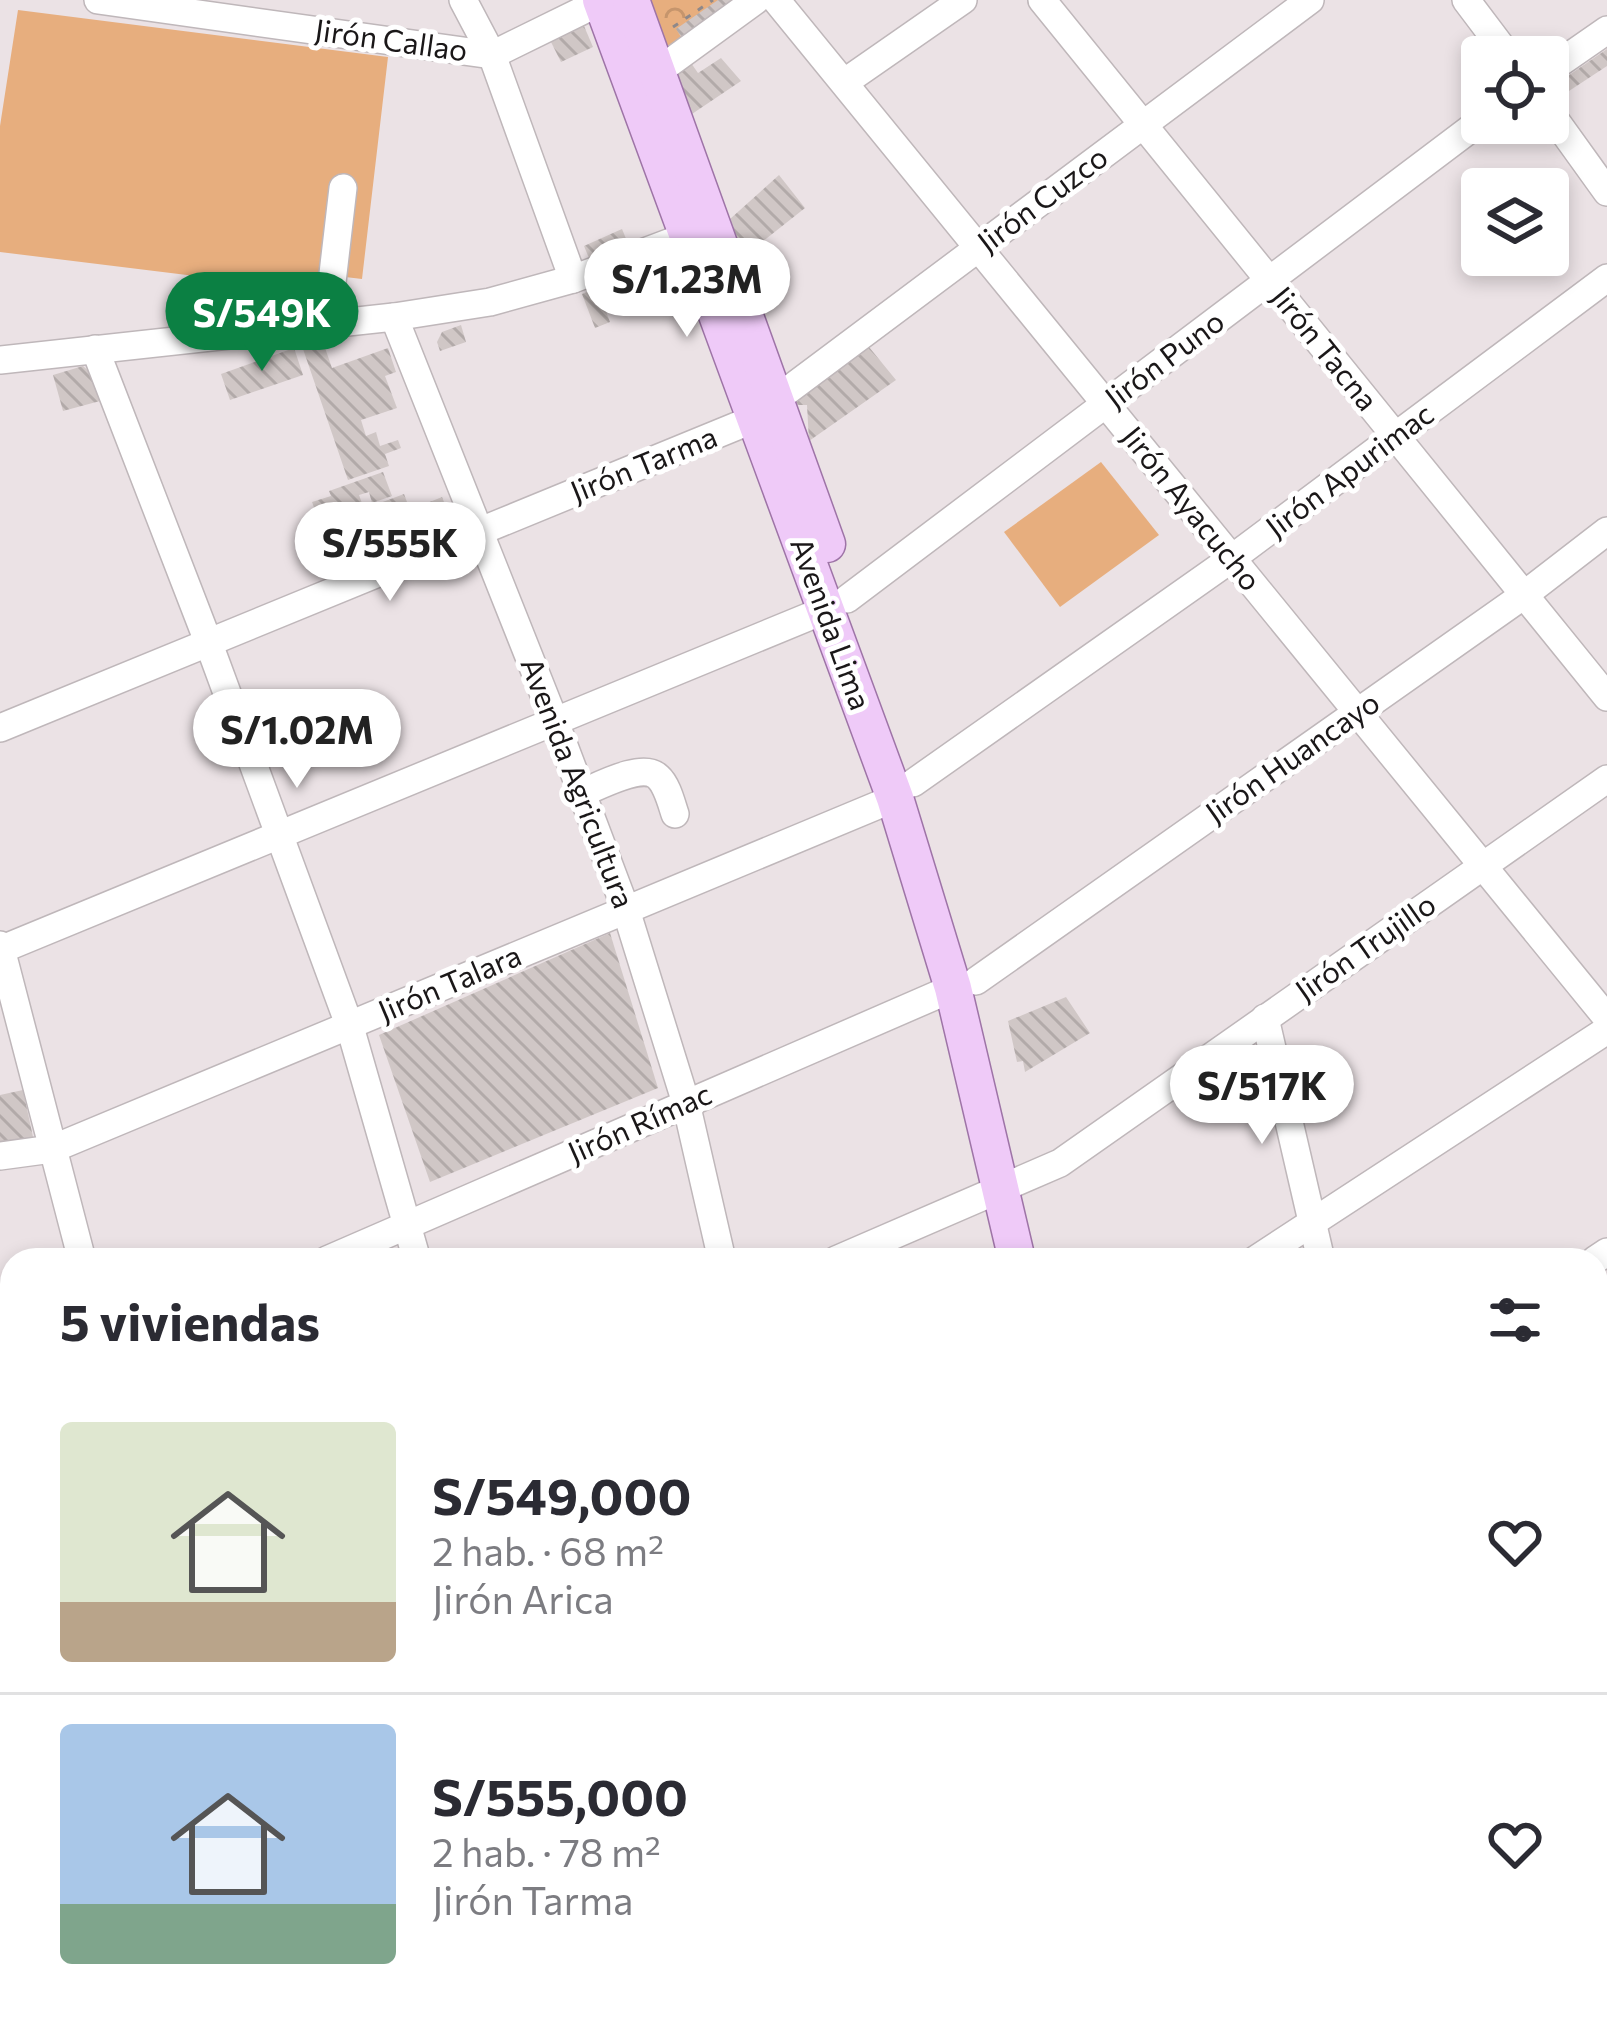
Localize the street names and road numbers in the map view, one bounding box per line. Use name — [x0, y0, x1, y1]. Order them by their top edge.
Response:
street label: Jirón Callao — [313, 9, 470, 68]
street label: Jirón Cuzco — [969, 137, 1114, 259]
street label: Jirón Tacna — [1265, 278, 1387, 417]
street label: Jirón Puno — [1097, 301, 1230, 415]
street label: Jirón Apurimac — [1257, 394, 1440, 544]
street label: Jirón Tarma — [564, 417, 722, 509]
street label: Jirón Ayacucho — [1115, 418, 1270, 597]
street label: Avenida Lima — [784, 532, 881, 714]
street label: Avenida Agricultura — [514, 652, 644, 913]
street label: Jirón Huancayo — [1197, 682, 1386, 830]
street label: Jirón Trujillo — [1287, 884, 1442, 1008]
street label: Jirón Talara — [372, 935, 526, 1028]
street label: Jirón Rímac — [561, 1074, 717, 1170]

